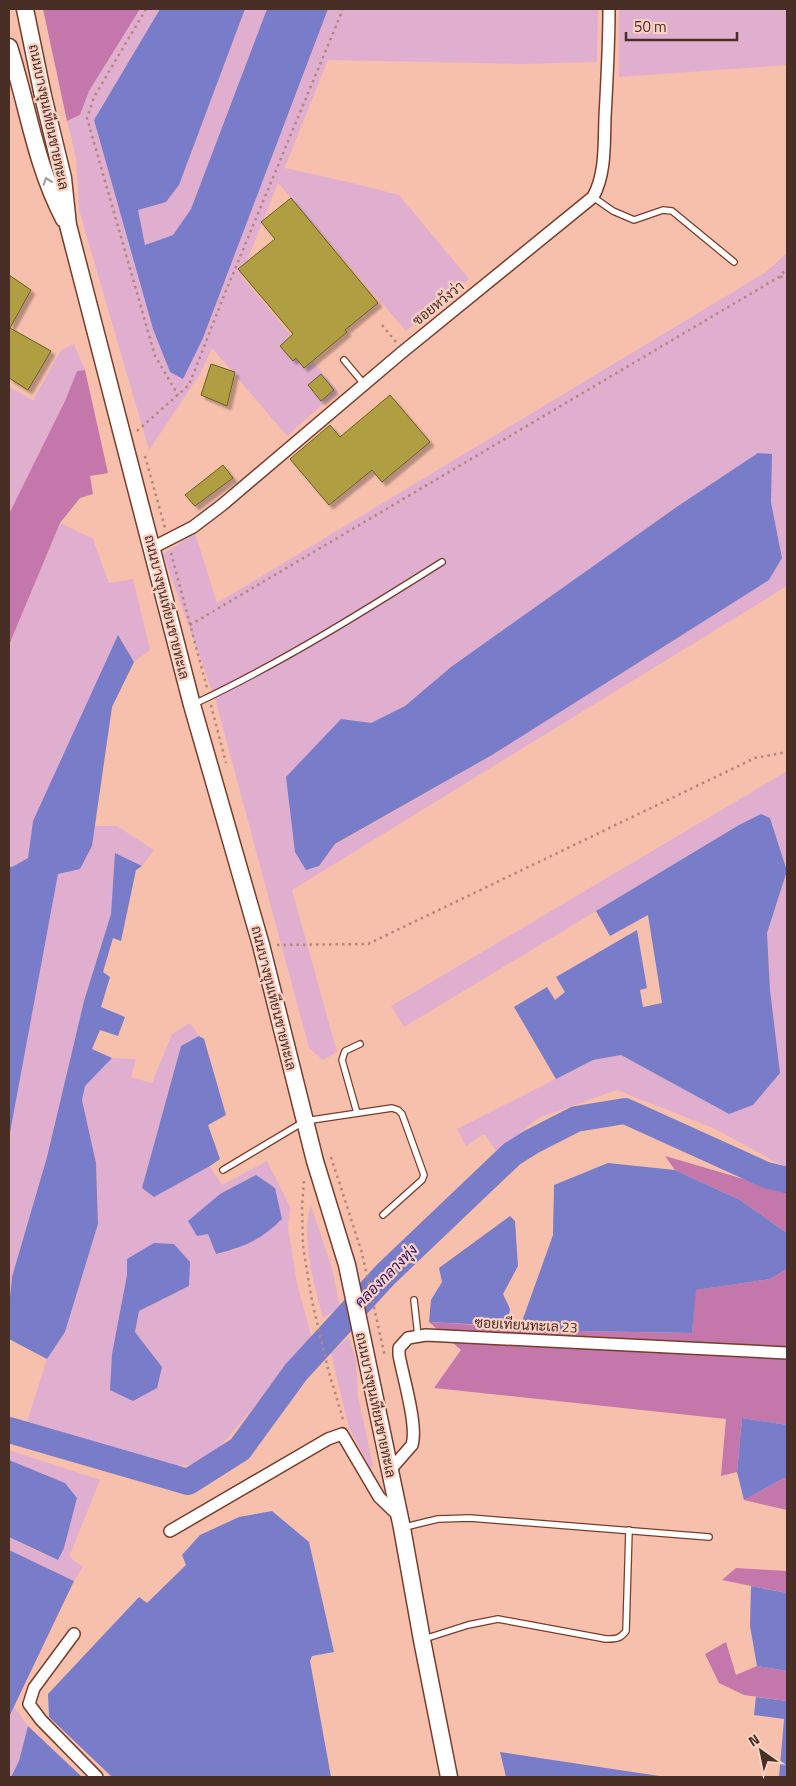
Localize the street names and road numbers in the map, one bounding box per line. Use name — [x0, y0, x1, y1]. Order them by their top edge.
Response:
street label: ถนนบางขุนเทียนชายทะเล — [24, 42, 75, 192]
street label: ซอยหวังว่า — [407, 275, 468, 330]
street label: ถนนบางขุนเทียนชายทะเล — [139, 532, 196, 681]
street label: ถนนบางขุนเทียนชายทะเล — [246, 923, 303, 1072]
street label: ซอยเทียนทะเล 23 — [474, 1311, 578, 1338]
street label: ถนนบางขุนเทียนชายทะเล — [351, 1330, 402, 1480]

